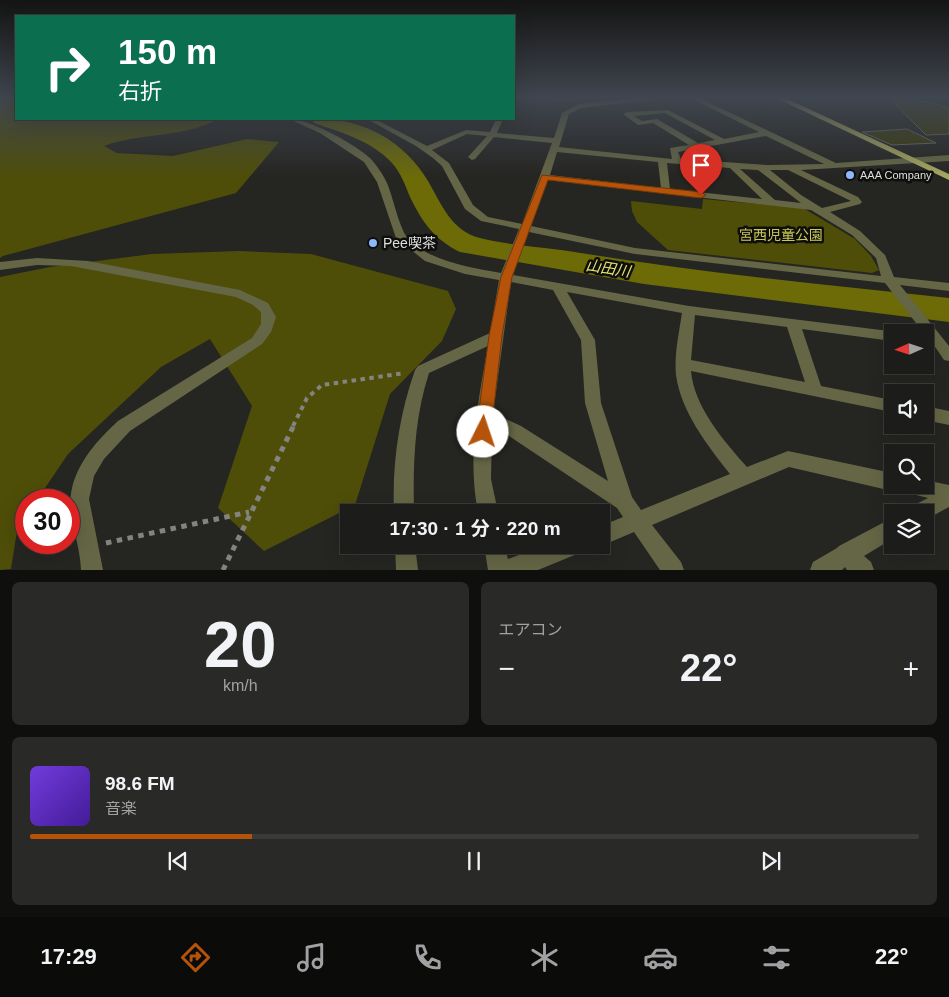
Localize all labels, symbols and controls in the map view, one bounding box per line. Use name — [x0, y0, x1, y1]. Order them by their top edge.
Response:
text: 150 m — [118, 32, 217, 71]
icon: right — [35, 35, 100, 100]
text: 右折 — [118, 79, 162, 104]
pin — [680, 144, 722, 195]
icon: arrive — [687, 151, 715, 179]
marker: AAA Company — [844, 169, 856, 181]
place label: AAA Company — [860, 169, 932, 181]
park label: 宮西児童公園 — [739, 227, 823, 243]
place label: Pee喫茶 — [383, 235, 436, 251]
marker: Pee喫茶 — [367, 237, 379, 249]
water label: 山田川 — [584, 256, 634, 280]
north arrow — [884, 324, 934, 374]
map controls — [884, 324, 934, 554]
button: sound — [884, 384, 934, 434]
position arrow — [456, 405, 508, 457]
button: search — [884, 444, 934, 494]
speed limit sign: 30 — [15, 489, 80, 554]
button: layers — [884, 504, 934, 554]
text: 17:30 · 1 分 · 220 m — [389, 518, 561, 539]
text: 20 — [204, 608, 276, 681]
text: エアコン — [499, 621, 563, 638]
text: 22° — [680, 647, 737, 689]
text: − — [499, 653, 515, 684]
text: + — [903, 653, 919, 684]
text: km/h — [223, 677, 258, 694]
text: 98.6 FM — [105, 773, 175, 794]
text: 音楽 — [105, 800, 137, 817]
icon: previous — [164, 847, 192, 875]
icon: pause — [460, 847, 488, 875]
icon: next — [757, 847, 785, 875]
icon: directions — [178, 940, 213, 975]
icon: music — [294, 940, 329, 975]
icon: phone — [410, 940, 445, 975]
icon: climate — [527, 940, 562, 975]
icon: car — [643, 940, 678, 975]
icon: filters — [759, 940, 794, 975]
text: 17:29 — [41, 944, 97, 969]
text: 22° — [875, 944, 908, 969]

